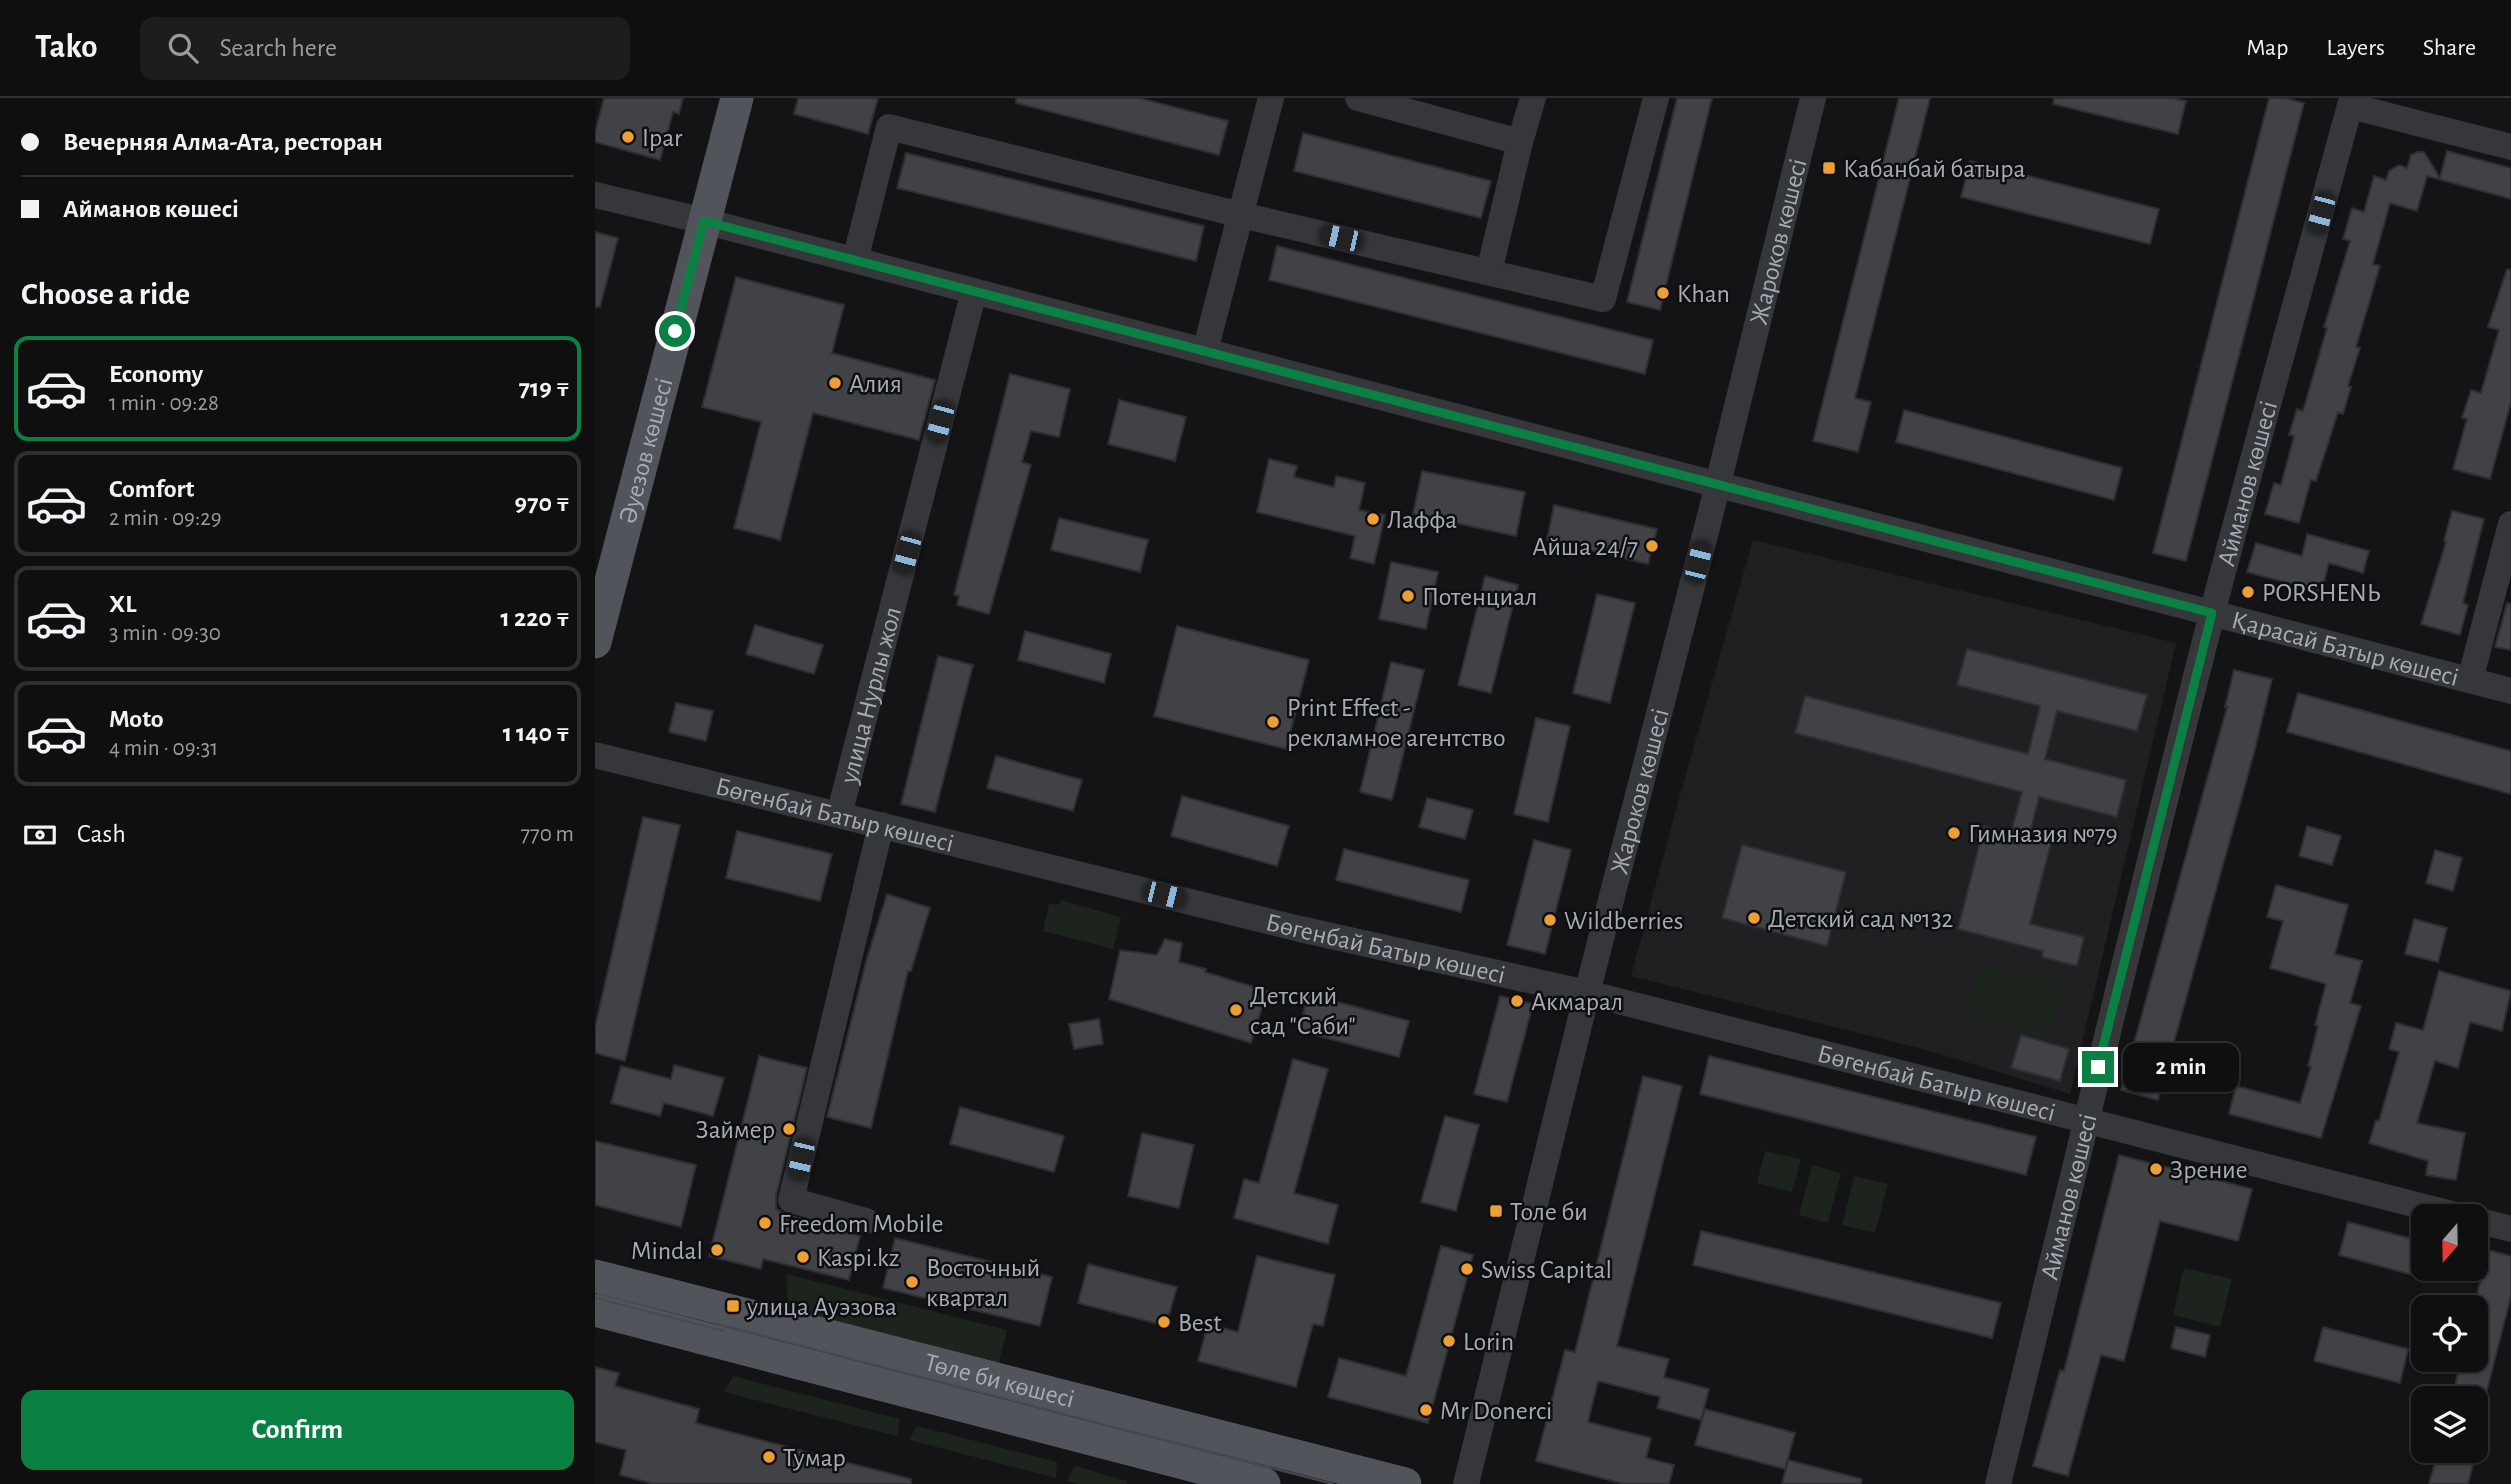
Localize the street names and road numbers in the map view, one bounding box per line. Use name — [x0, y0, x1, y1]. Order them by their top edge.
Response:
street label: Жароков көшесі — [1746, 156, 1812, 327]
street label: Әуезов көшесі — [615, 375, 677, 526]
street label: Айманов көшесі — [2213, 398, 2282, 569]
street label: улица Нурлы жол — [835, 604, 906, 787]
street label: Қарасай Батыр көшесі — [2229, 607, 2461, 691]
street label: Жароков көшесі — [1606, 706, 1674, 877]
street label: Бөгенбай Батыр көшесі — [713, 773, 956, 857]
street label: Бөгенбай Батыр көшесі — [1263, 909, 1508, 988]
street label: Бөгенбай Батыр көшесі — [1815, 1040, 2058, 1126]
street label: Айманов көшесі — [2036, 1111, 2102, 1282]
street label: Төле би көшесі — [922, 1349, 1077, 1413]

